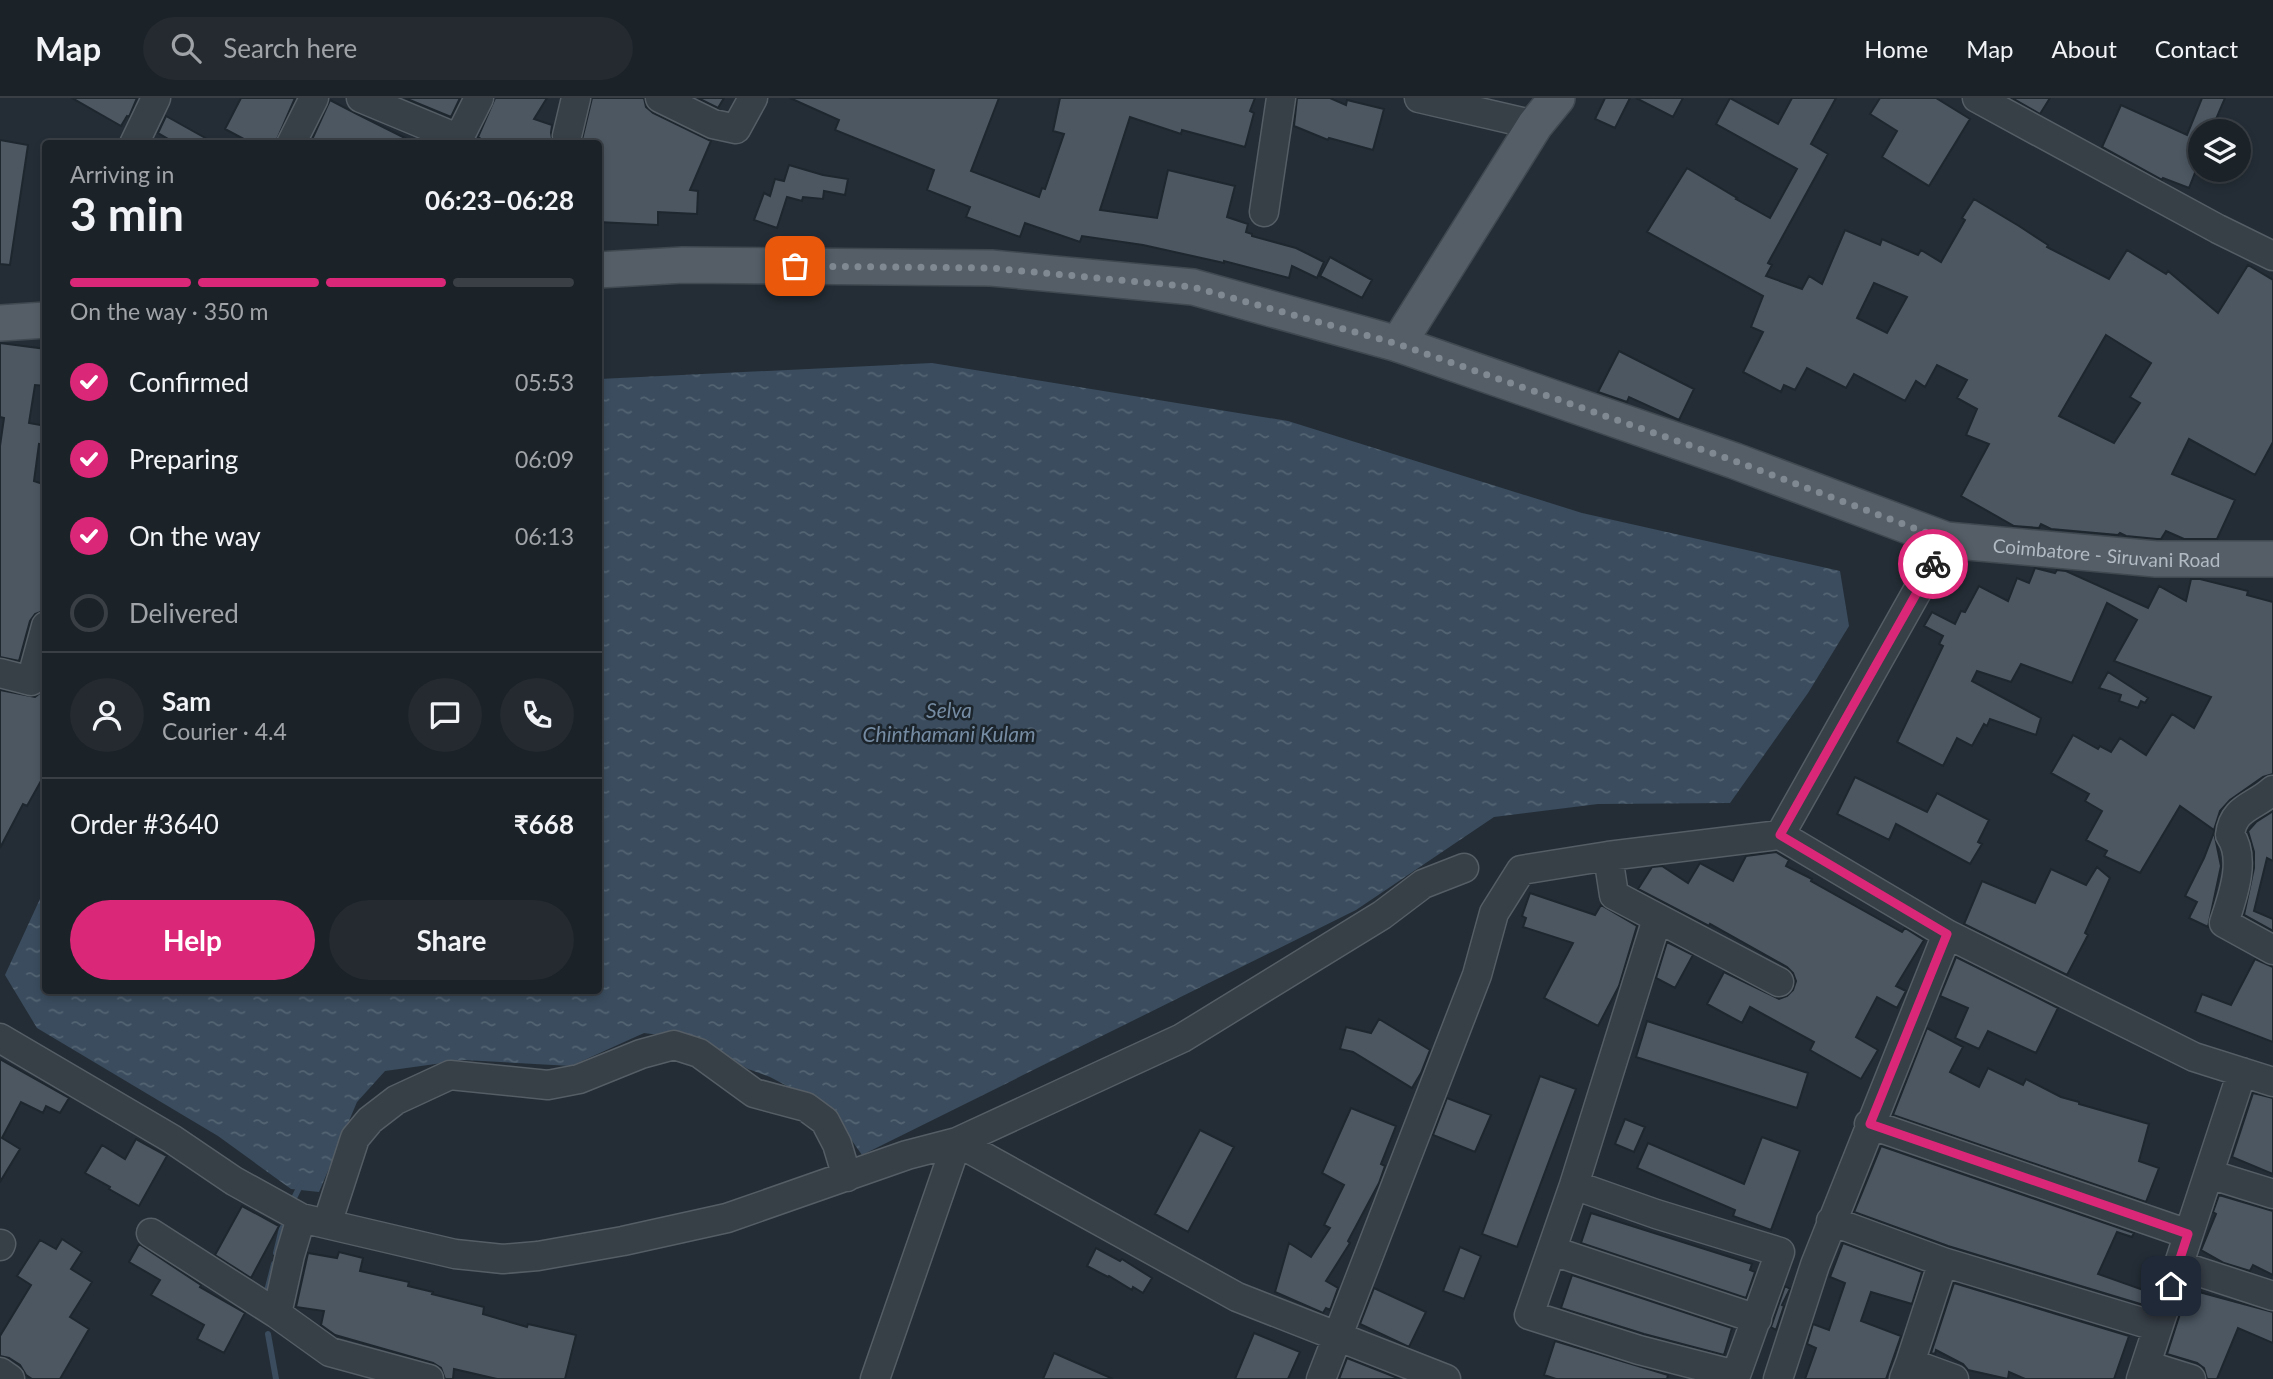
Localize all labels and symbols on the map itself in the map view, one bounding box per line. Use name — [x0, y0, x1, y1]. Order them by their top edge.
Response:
pin — [765, 236, 825, 296]
courier — [1898, 529, 1968, 599]
street label: Coimbatore - Siruvani Road — [1992, 533, 2220, 571]
water label: Selva Chinthamani Kulam — [862, 697, 1036, 746]
pin — [2141, 1256, 2201, 1316]

